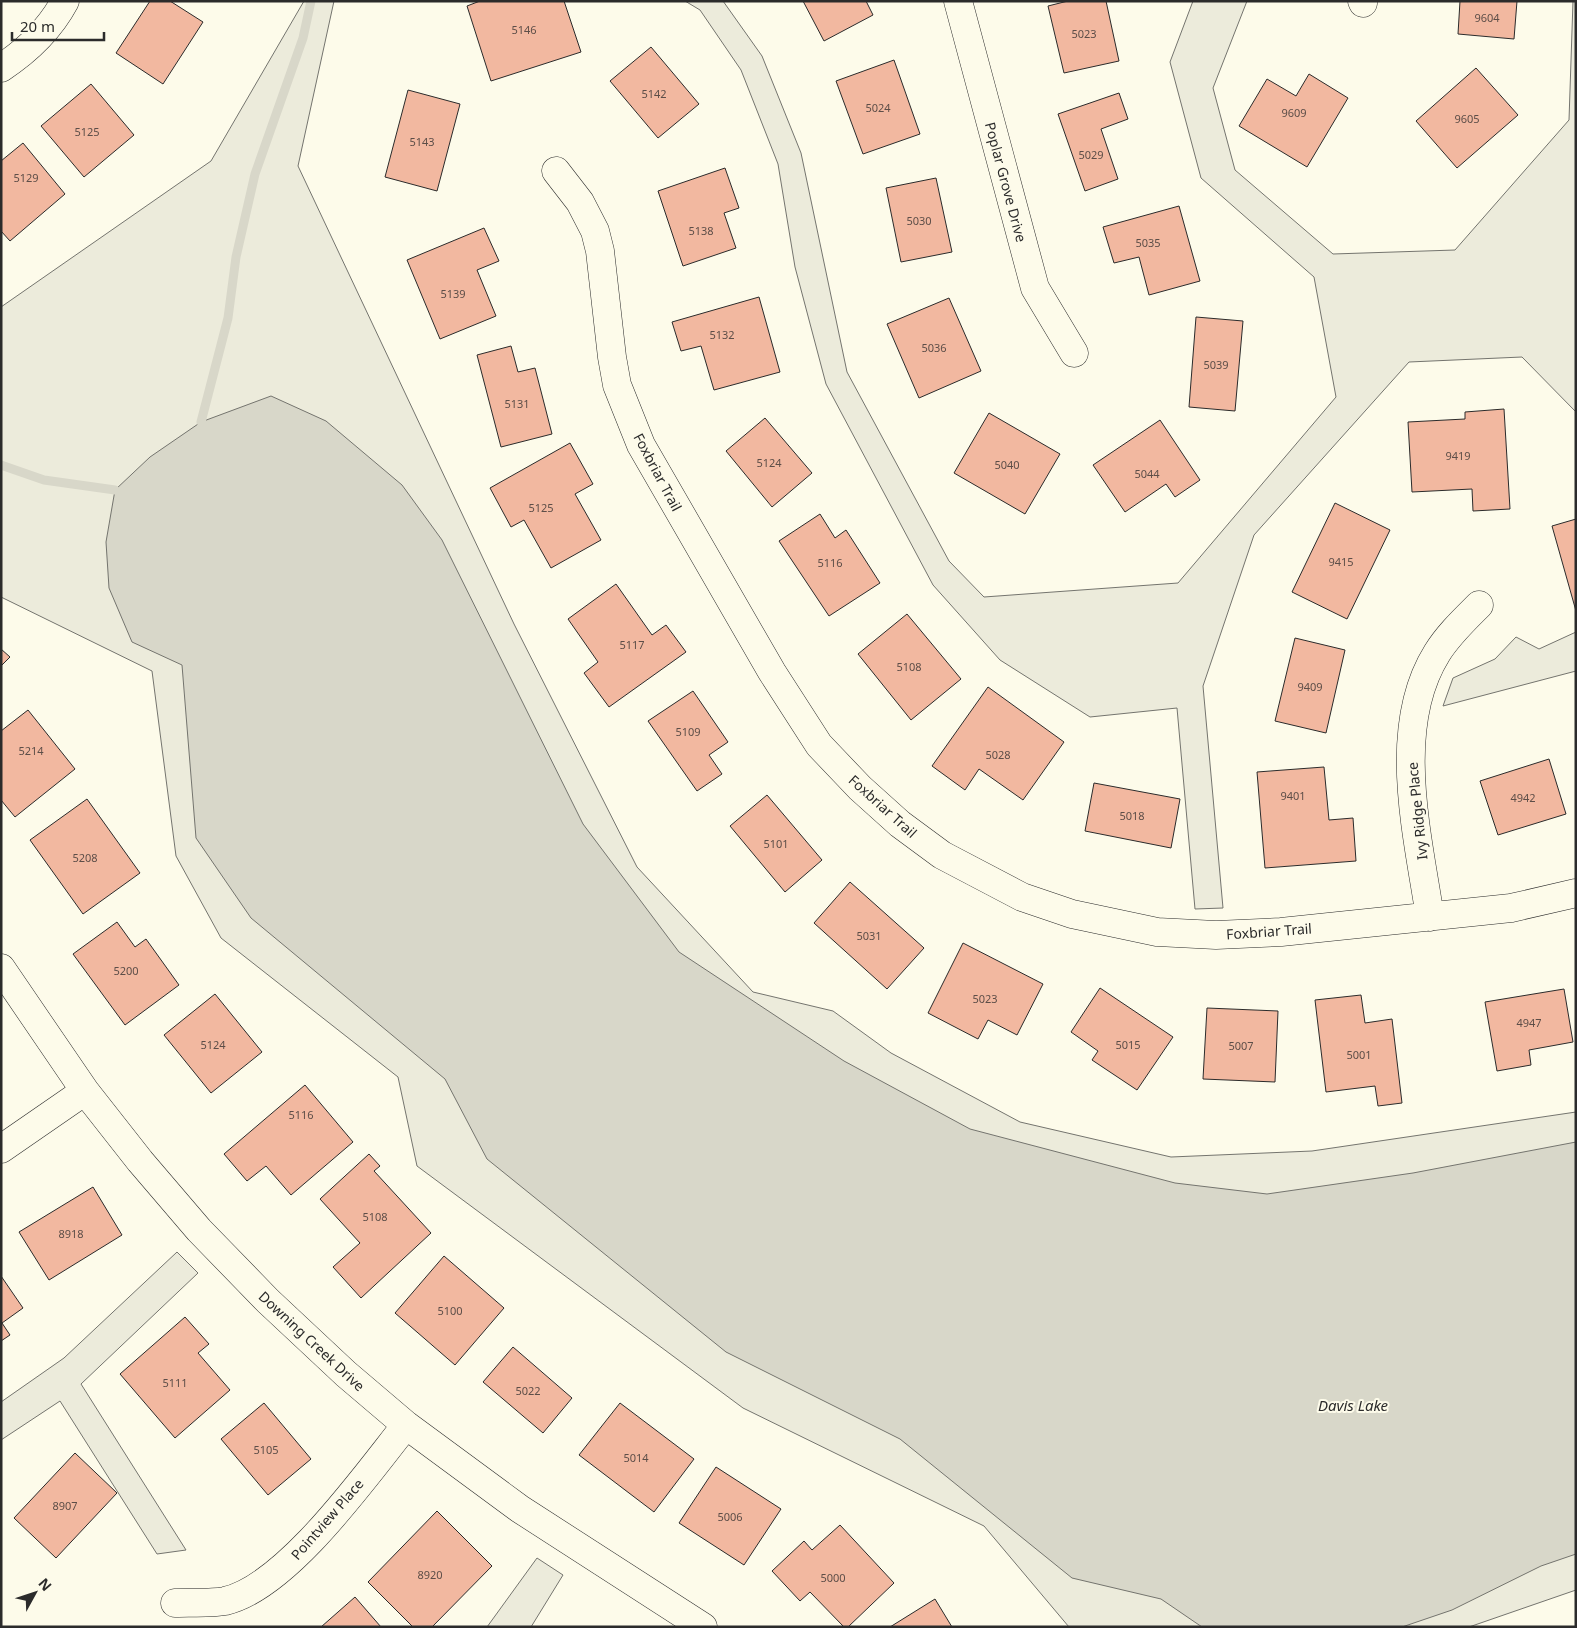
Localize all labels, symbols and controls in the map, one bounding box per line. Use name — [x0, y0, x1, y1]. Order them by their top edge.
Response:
scale bar — [12, 10, 105, 42]
house number: 9604 — [1474, 10, 1500, 25]
text: 20 m — [20, 16, 55, 36]
house number: 5146 — [511, 22, 537, 37]
house number: 5023 — [1071, 26, 1097, 41]
house number: 5142 — [641, 86, 667, 101]
house number: 5024 — [865, 100, 891, 115]
house number: 9609 — [1281, 105, 1307, 120]
house number: 9605 — [1454, 111, 1480, 126]
street label: Poplar Grove Drive — [981, 120, 1031, 244]
house number: 5125 — [74, 124, 100, 139]
house number: 5143 — [409, 134, 435, 149]
house number: 5029 — [1078, 147, 1104, 162]
house number: 5129 — [13, 170, 39, 185]
house number: 5030 — [906, 213, 932, 228]
house number: 5138 — [688, 223, 714, 238]
house number: 5035 — [1135, 235, 1161, 250]
house number: 5139 — [440, 286, 466, 301]
house number: 5132 — [709, 327, 735, 342]
house number: 5036 — [921, 340, 947, 355]
house number: 5039 — [1203, 357, 1229, 372]
house number: 5131 — [504, 396, 530, 411]
street label: Foxbriar Trail — [629, 430, 687, 514]
house number: 9419 — [1445, 448, 1471, 463]
house number: 5124 — [756, 455, 782, 470]
house number: 5040 — [994, 457, 1020, 472]
house number: 5044 — [1134, 466, 1160, 481]
house number: 5125 — [528, 500, 554, 515]
house number: 9415 — [1328, 554, 1354, 569]
house number: 5116 — [817, 555, 843, 570]
house number: 5117 — [619, 637, 645, 652]
house number: 5108 — [896, 659, 922, 674]
house number: 9409 — [1297, 679, 1323, 694]
house number: 5109 — [675, 724, 701, 739]
house number: 5214 — [18, 743, 44, 758]
house number: 5028 — [985, 747, 1011, 762]
street label: Ivy Ridge Place — [1402, 761, 1432, 861]
street label: Foxbriar Trail — [845, 770, 921, 842]
house number: 9401 — [1280, 788, 1306, 803]
house number: 4942 — [1510, 790, 1536, 805]
house number: 5018 — [1119, 808, 1145, 823]
house number: 5101 — [763, 836, 789, 851]
house number: 5208 — [72, 850, 98, 865]
street label: Foxbriar Trail — [1226, 919, 1312, 943]
house number: 5031 — [856, 928, 882, 943]
house number: 5200 — [113, 963, 139, 978]
house number: 5023 — [972, 991, 998, 1006]
house number: 4947 — [1516, 1015, 1542, 1030]
house number: 5124 — [200, 1037, 226, 1052]
house number: 5015 — [1115, 1037, 1141, 1052]
house number: 5007 — [1228, 1038, 1254, 1053]
house number: 5001 — [1346, 1047, 1372, 1062]
house number: 5116 — [288, 1107, 314, 1122]
house number: 5108 — [362, 1209, 388, 1224]
house number: 8918 — [58, 1226, 84, 1241]
street label: Downing Creek Drive — [255, 1287, 369, 1395]
house number: 5100 — [437, 1303, 463, 1318]
house number: 5111 — [162, 1375, 188, 1390]
house number: 5022 — [515, 1383, 541, 1398]
water label: Davis Lake — [1318, 1395, 1389, 1415]
house number: 5105 — [253, 1442, 279, 1457]
house number: 5014 — [623, 1450, 649, 1465]
street label: Pointview Place — [286, 1474, 368, 1564]
house number: 8907 — [52, 1498, 78, 1513]
house number: 5006 — [717, 1509, 743, 1524]
house number: 8920 — [417, 1567, 443, 1582]
north arrow — [10, 1568, 60, 1618]
house number: 5000 — [820, 1570, 846, 1585]
text: N — [34, 1574, 56, 1595]

